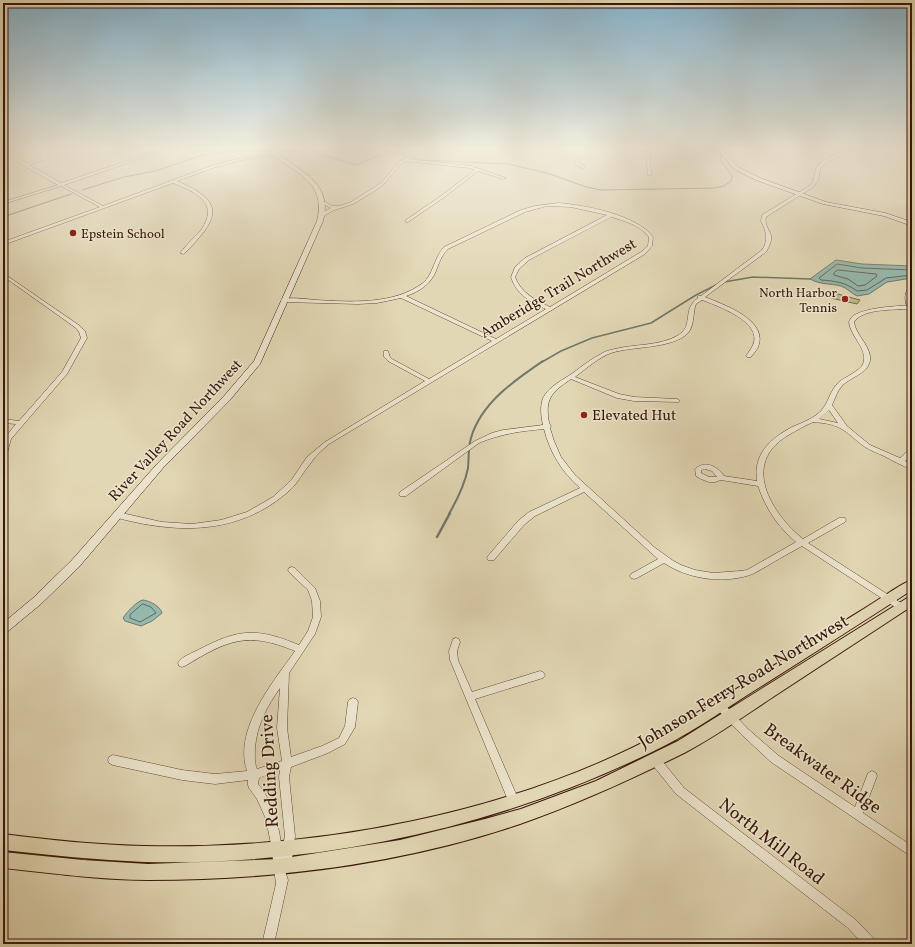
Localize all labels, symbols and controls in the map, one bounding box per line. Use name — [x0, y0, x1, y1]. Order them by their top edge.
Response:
place label: Epstein School — [81, 226, 165, 244]
marker: Epstein School — [68, 228, 78, 238]
street label: Amberidge Trail Northwest — [477, 234, 641, 344]
place label: North Harbor Tennis — [759, 285, 838, 318]
marker: North Harbor Tennis — [840, 294, 850, 304]
street label: River Valley Road Northwest — [104, 355, 248, 507]
place label: Elevated Hut — [592, 406, 676, 427]
marker: Elevated Hut — [579, 410, 589, 420]
street label: Johnson Ferry Road Northwest — [634, 609, 854, 755]
street label: Redding Drive — [255, 713, 286, 828]
street label: Breakwater Ridge — [758, 718, 886, 821]
street label: North Mill Road — [713, 793, 829, 892]

